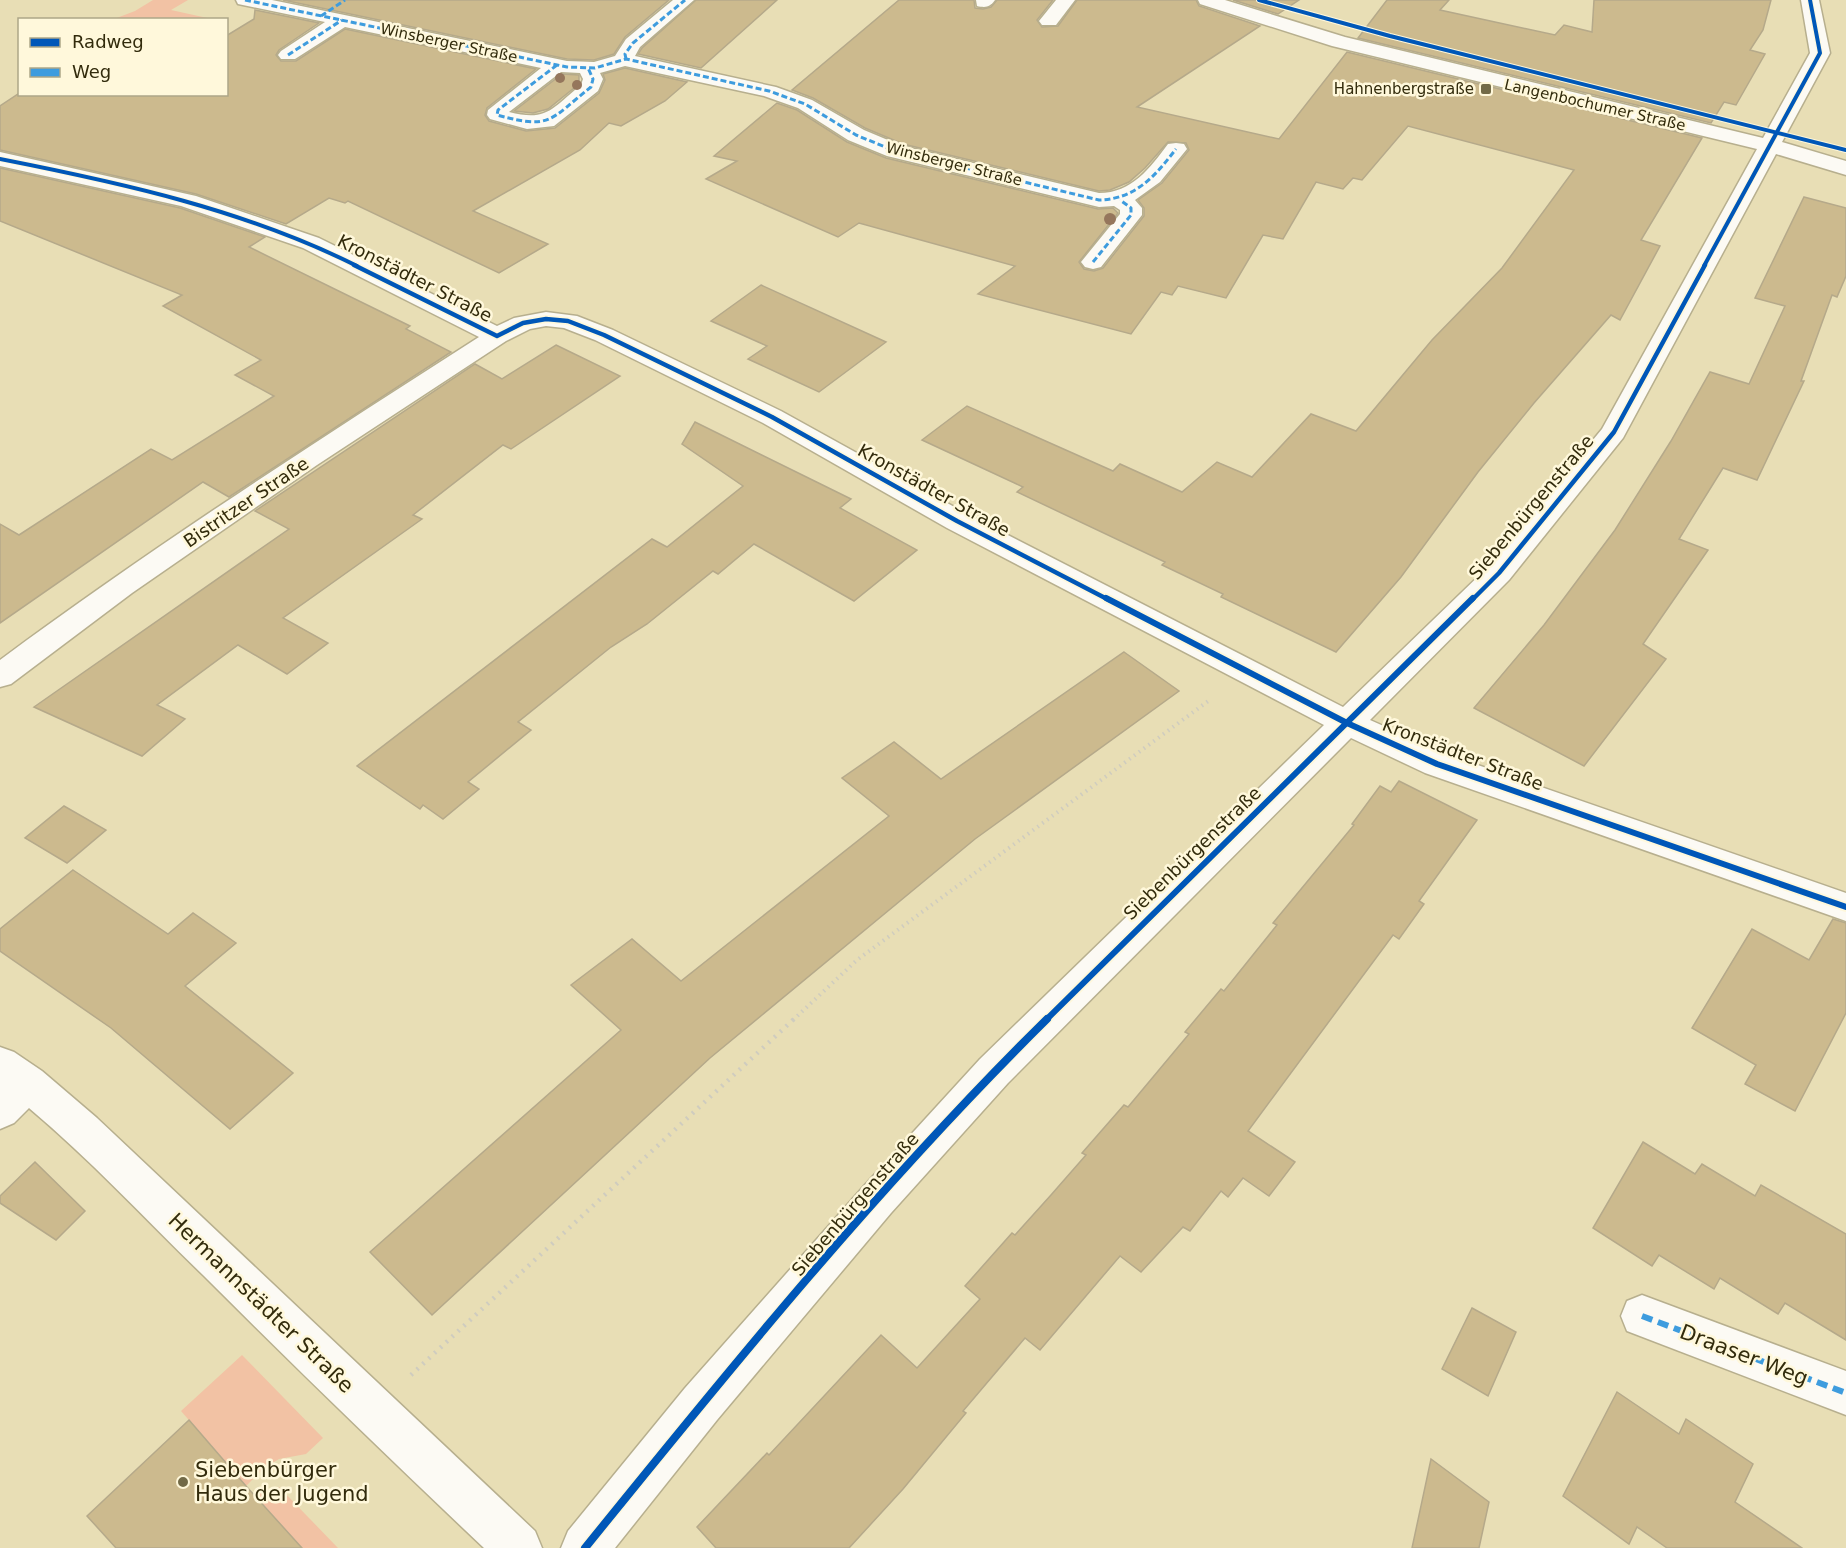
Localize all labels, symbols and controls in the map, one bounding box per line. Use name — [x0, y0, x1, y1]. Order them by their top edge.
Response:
legend — [18, 18, 228, 96]
street label: Winsberger Straße — [379, 20, 519, 66]
text: Radweg — [72, 31, 144, 52]
text: Weg — [72, 61, 111, 82]
street label: Langenbochumer Straße — [1503, 75, 1687, 135]
place label: Hahnenbergstraße — [1334, 80, 1474, 98]
marker: Hahnenbergstraße — [1479, 82, 1493, 96]
street label: Winsberger Straße — [884, 138, 1024, 190]
street label: Kronstädter Straße — [334, 230, 496, 326]
street label: Siebenbürgenstraße — [1464, 430, 1598, 584]
street label: Kronstädter Straße — [854, 439, 1014, 541]
street label: Bistritzer Straße — [180, 452, 312, 552]
street label: Kronstädter Straße — [1380, 714, 1546, 794]
street label: Siebenbürgenstraße — [1119, 782, 1265, 924]
street label: Siebenbürgenstraße — [787, 1128, 923, 1280]
street label: Hermannstädter Straße — [163, 1208, 359, 1398]
street label: Draaser Weg — [1676, 1320, 1812, 1390]
place label: Siebenbürger Haus der Jugend — [195, 1458, 369, 1506]
marker: Siebenbürger Haus der Jugend — [176, 1475, 190, 1489]

